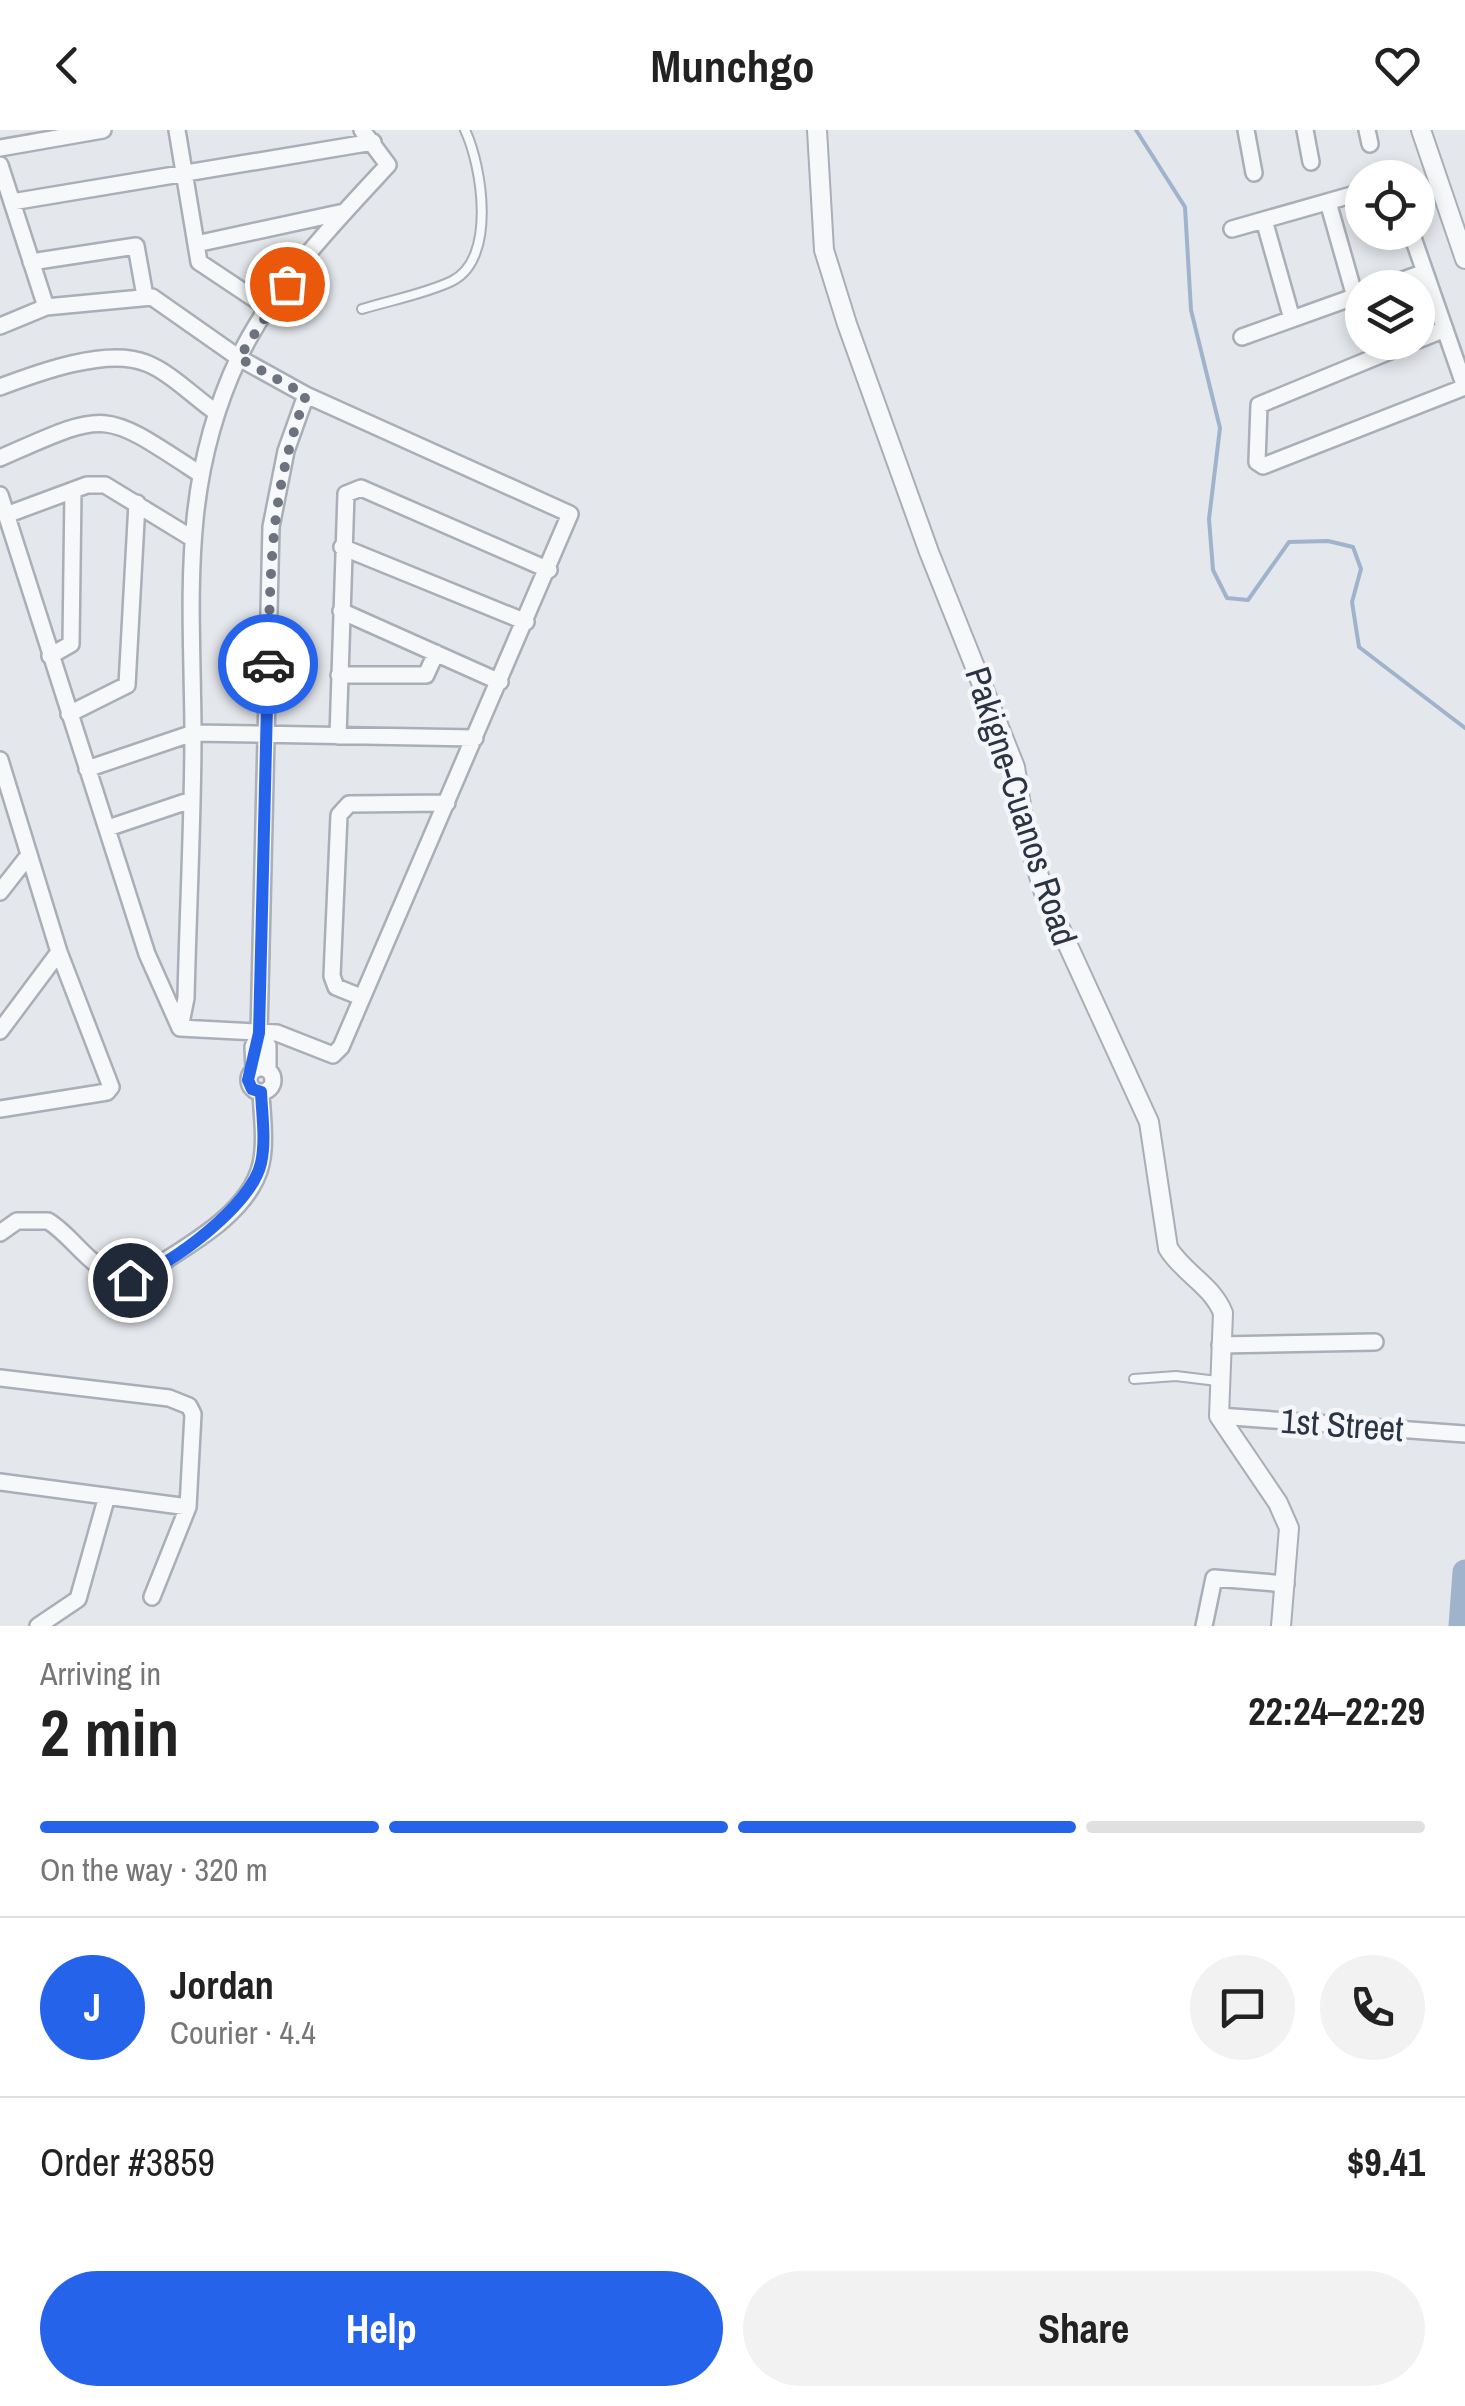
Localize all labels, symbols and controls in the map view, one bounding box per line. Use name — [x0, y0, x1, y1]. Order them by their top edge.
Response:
text: Munchgo — [651, 35, 814, 96]
icon: back — [40, 38, 95, 93]
icon: heart — [1370, 38, 1425, 93]
map controls — [1345, 160, 1435, 360]
button: locate — [1345, 160, 1435, 250]
pin — [245, 242, 330, 327]
icon: bag — [260, 257, 315, 312]
button: layers — [1345, 270, 1435, 360]
courier — [218, 614, 318, 714]
icon: car — [241, 637, 296, 692]
street label: Pakigne-Cuanos Road — [954, 661, 1089, 951]
pin — [88, 1238, 173, 1323]
icon: home — [103, 1253, 158, 1308]
street label: 1st Street — [1279, 1397, 1405, 1452]
text: Arriving in — [40, 1652, 161, 1695]
text: 22:24–22:29 — [1248, 1686, 1425, 1737]
text: 2 min — [40, 1689, 179, 1776]
text: On the way · 320 m — [40, 1848, 268, 1891]
button: chat — [1190, 1955, 1295, 2060]
button: phone — [1320, 1955, 1425, 2060]
text: Jordan — [170, 1960, 274, 2011]
text: J — [84, 1982, 101, 2033]
text: Courier · 4.4 — [170, 2011, 316, 2054]
text: Order #3859 — [40, 2137, 215, 2188]
text: $9.41 — [1347, 2137, 1425, 2188]
button: Help — [40, 2271, 723, 2386]
button: Share — [743, 2271, 1425, 2386]

